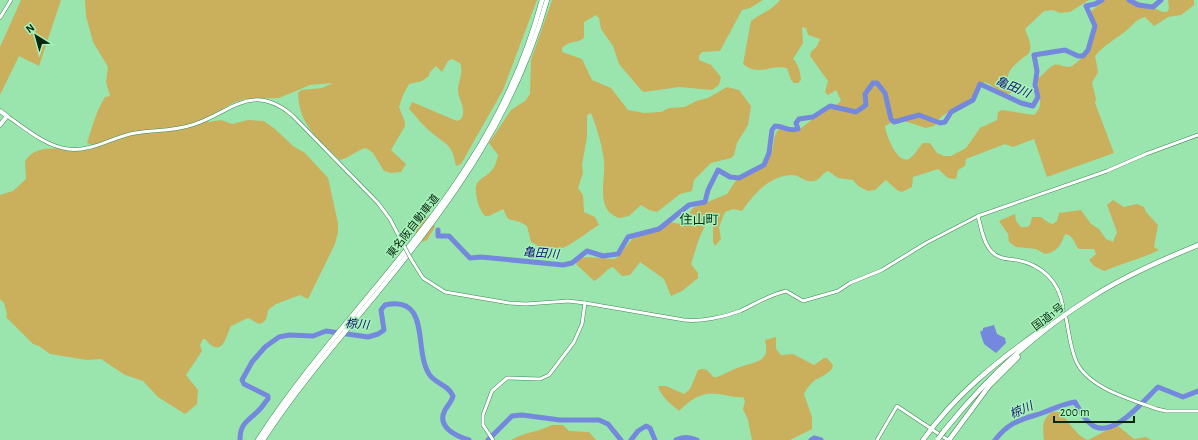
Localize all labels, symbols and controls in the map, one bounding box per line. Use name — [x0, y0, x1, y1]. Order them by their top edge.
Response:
north arrow — [16, 16, 56, 56]
text: N — [24, 22, 37, 35]
water label: 亀田川 — [994, 74, 1034, 100]
street label: 東名阪自動車道 — [384, 192, 441, 260]
district label: 住山町 — [679, 213, 719, 227]
water label: 亀田川 — [523, 245, 561, 260]
street label: 国道1号 — [1029, 301, 1066, 332]
water label: 椋川 — [345, 316, 372, 331]
water label: 椋川 — [1007, 398, 1036, 420]
scale bar — [1054, 398, 1134, 424]
text: 200 m — [1060, 406, 1090, 418]

